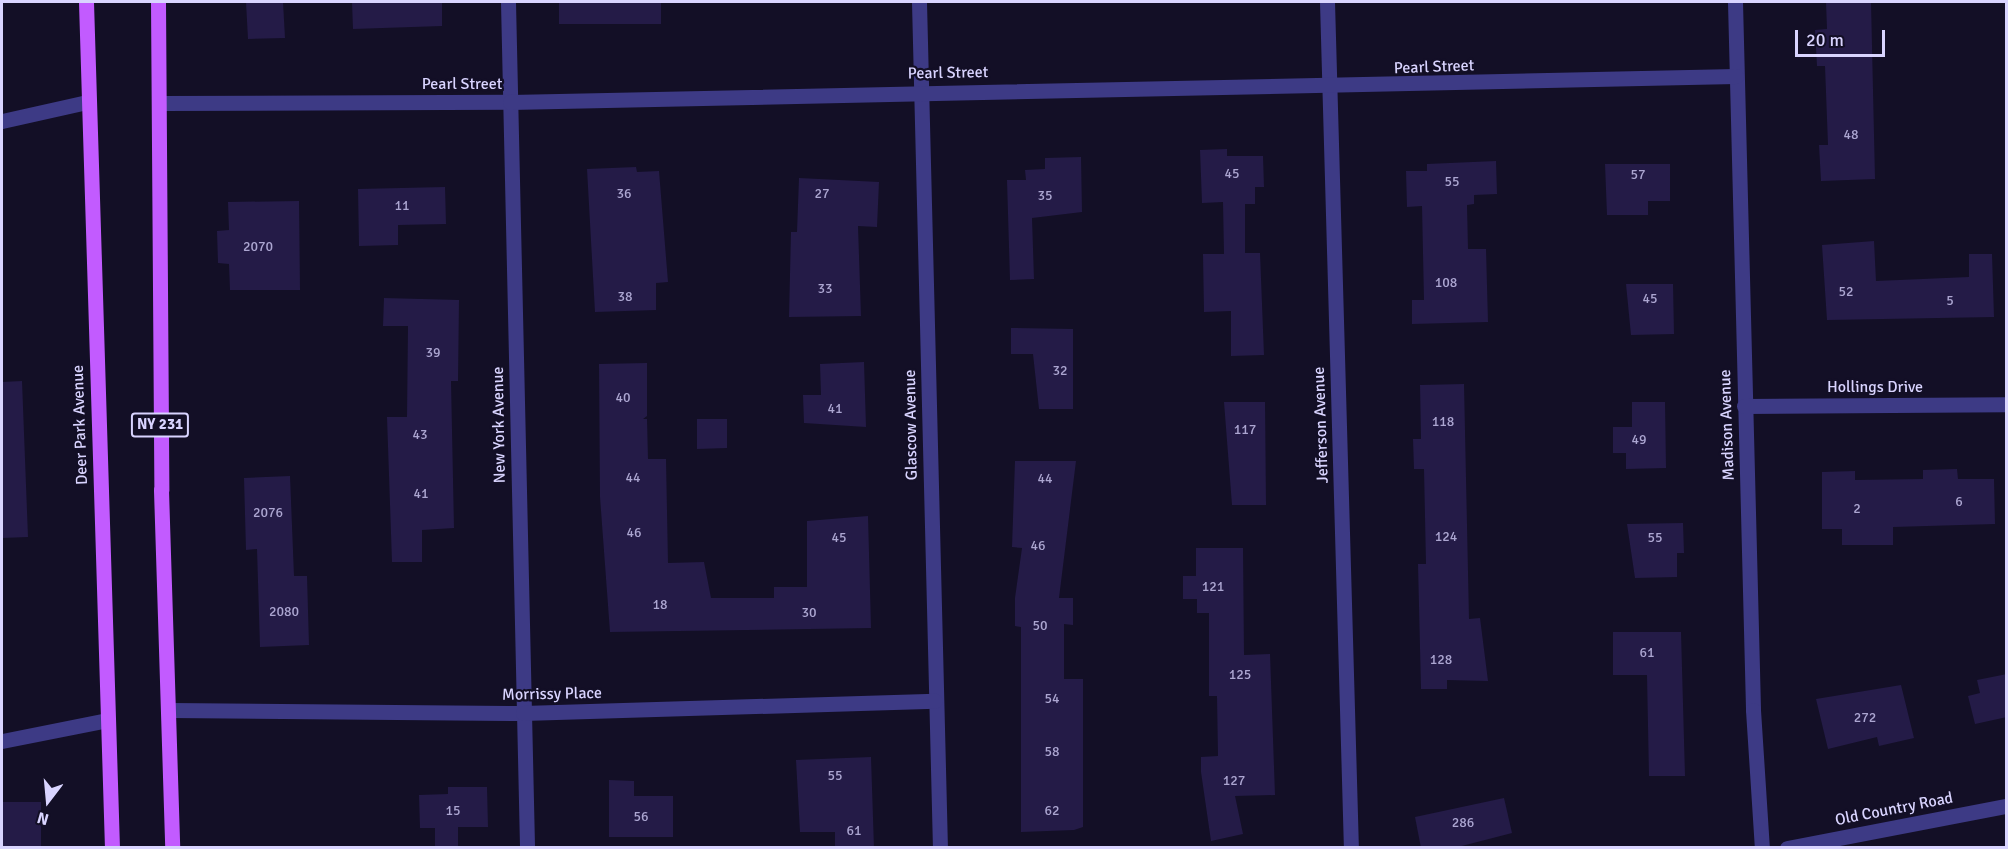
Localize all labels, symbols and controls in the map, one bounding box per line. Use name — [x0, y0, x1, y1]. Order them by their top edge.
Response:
scale bar — [1798, 18, 1888, 56]
text: 20 m — [1806, 29, 1844, 51]
street label: Pearl Street — [1393, 56, 1475, 78]
street label: Pearl Street — [908, 63, 988, 83]
street label: Pearl Street — [422, 74, 502, 94]
house number: 48 — [1843, 127, 1859, 143]
house number: 45 — [1224, 166, 1240, 182]
house number: 57 — [1630, 167, 1646, 183]
house number: 55 — [1444, 174, 1460, 190]
house number: 36 — [616, 186, 632, 202]
house number: 27 — [814, 186, 830, 202]
house number: 35 — [1037, 188, 1053, 204]
house number: 11 — [394, 198, 410, 214]
house number: 2070 — [243, 239, 273, 255]
house number: 108 — [1435, 275, 1457, 291]
house number: 33 — [817, 281, 833, 297]
house number: 52 — [1838, 284, 1854, 300]
house number: 38 — [617, 289, 633, 305]
house number: 45 — [1642, 291, 1658, 307]
house number: 5 — [1946, 293, 1954, 309]
house number: 39 — [425, 345, 441, 361]
house number: 32 — [1052, 363, 1068, 379]
street label: Deer Park Avenue — [68, 365, 92, 485]
street label: New York Avenue — [488, 366, 510, 484]
street label: Jefferson Avenue — [1309, 366, 1333, 484]
street label: Glascow Avenue — [900, 369, 922, 481]
street label: Madison Avenue — [1715, 369, 1739, 481]
street label: Hollings Drive — [1827, 377, 1923, 397]
house number: 40 — [615, 390, 631, 406]
house number: 41 — [827, 401, 843, 417]
road number: NY 231 — [130, 413, 190, 437]
house number: 118 — [1432, 414, 1454, 430]
house number: 117 — [1234, 422, 1256, 438]
house number: 43 — [412, 427, 428, 443]
house number: 49 — [1631, 432, 1647, 448]
house number: 44 — [625, 470, 641, 486]
house number: 44 — [1037, 471, 1053, 487]
house number: 41 — [413, 486, 429, 502]
house number: 6 — [1955, 494, 1963, 510]
house number: 2 — [1853, 501, 1861, 517]
house number: 2076 — [253, 505, 283, 521]
house number: 46 — [626, 525, 642, 541]
house number: 124 — [1435, 529, 1457, 545]
house number: 45 — [831, 530, 847, 546]
house number: 55 — [1647, 530, 1663, 546]
house number: 46 — [1030, 538, 1046, 554]
house number: 121 — [1202, 579, 1224, 595]
house number: 18 — [652, 597, 668, 613]
house number: 2080 — [269, 604, 299, 620]
house number: 30 — [801, 605, 817, 621]
house number: 50 — [1032, 618, 1048, 634]
house number: 61 — [1639, 645, 1655, 661]
house number: 128 — [1430, 652, 1452, 668]
house number: 125 — [1229, 667, 1251, 683]
street label: Morrissy Place — [502, 684, 602, 704]
house number: 54 — [1044, 691, 1060, 707]
house number: 272 — [1854, 710, 1876, 726]
house number: 58 — [1044, 744, 1060, 760]
house number: 55 — [827, 768, 843, 784]
north arrow — [18, 771, 78, 831]
house number: 127 — [1223, 773, 1245, 789]
street label: Old Country Road — [1833, 788, 1955, 830]
house number: 15 — [445, 803, 461, 819]
house number: 62 — [1044, 803, 1060, 819]
text: N — [35, 807, 51, 829]
house number: 56 — [633, 809, 649, 825]
house number: 286 — [1452, 815, 1474, 831]
house number: 61 — [846, 823, 862, 839]

